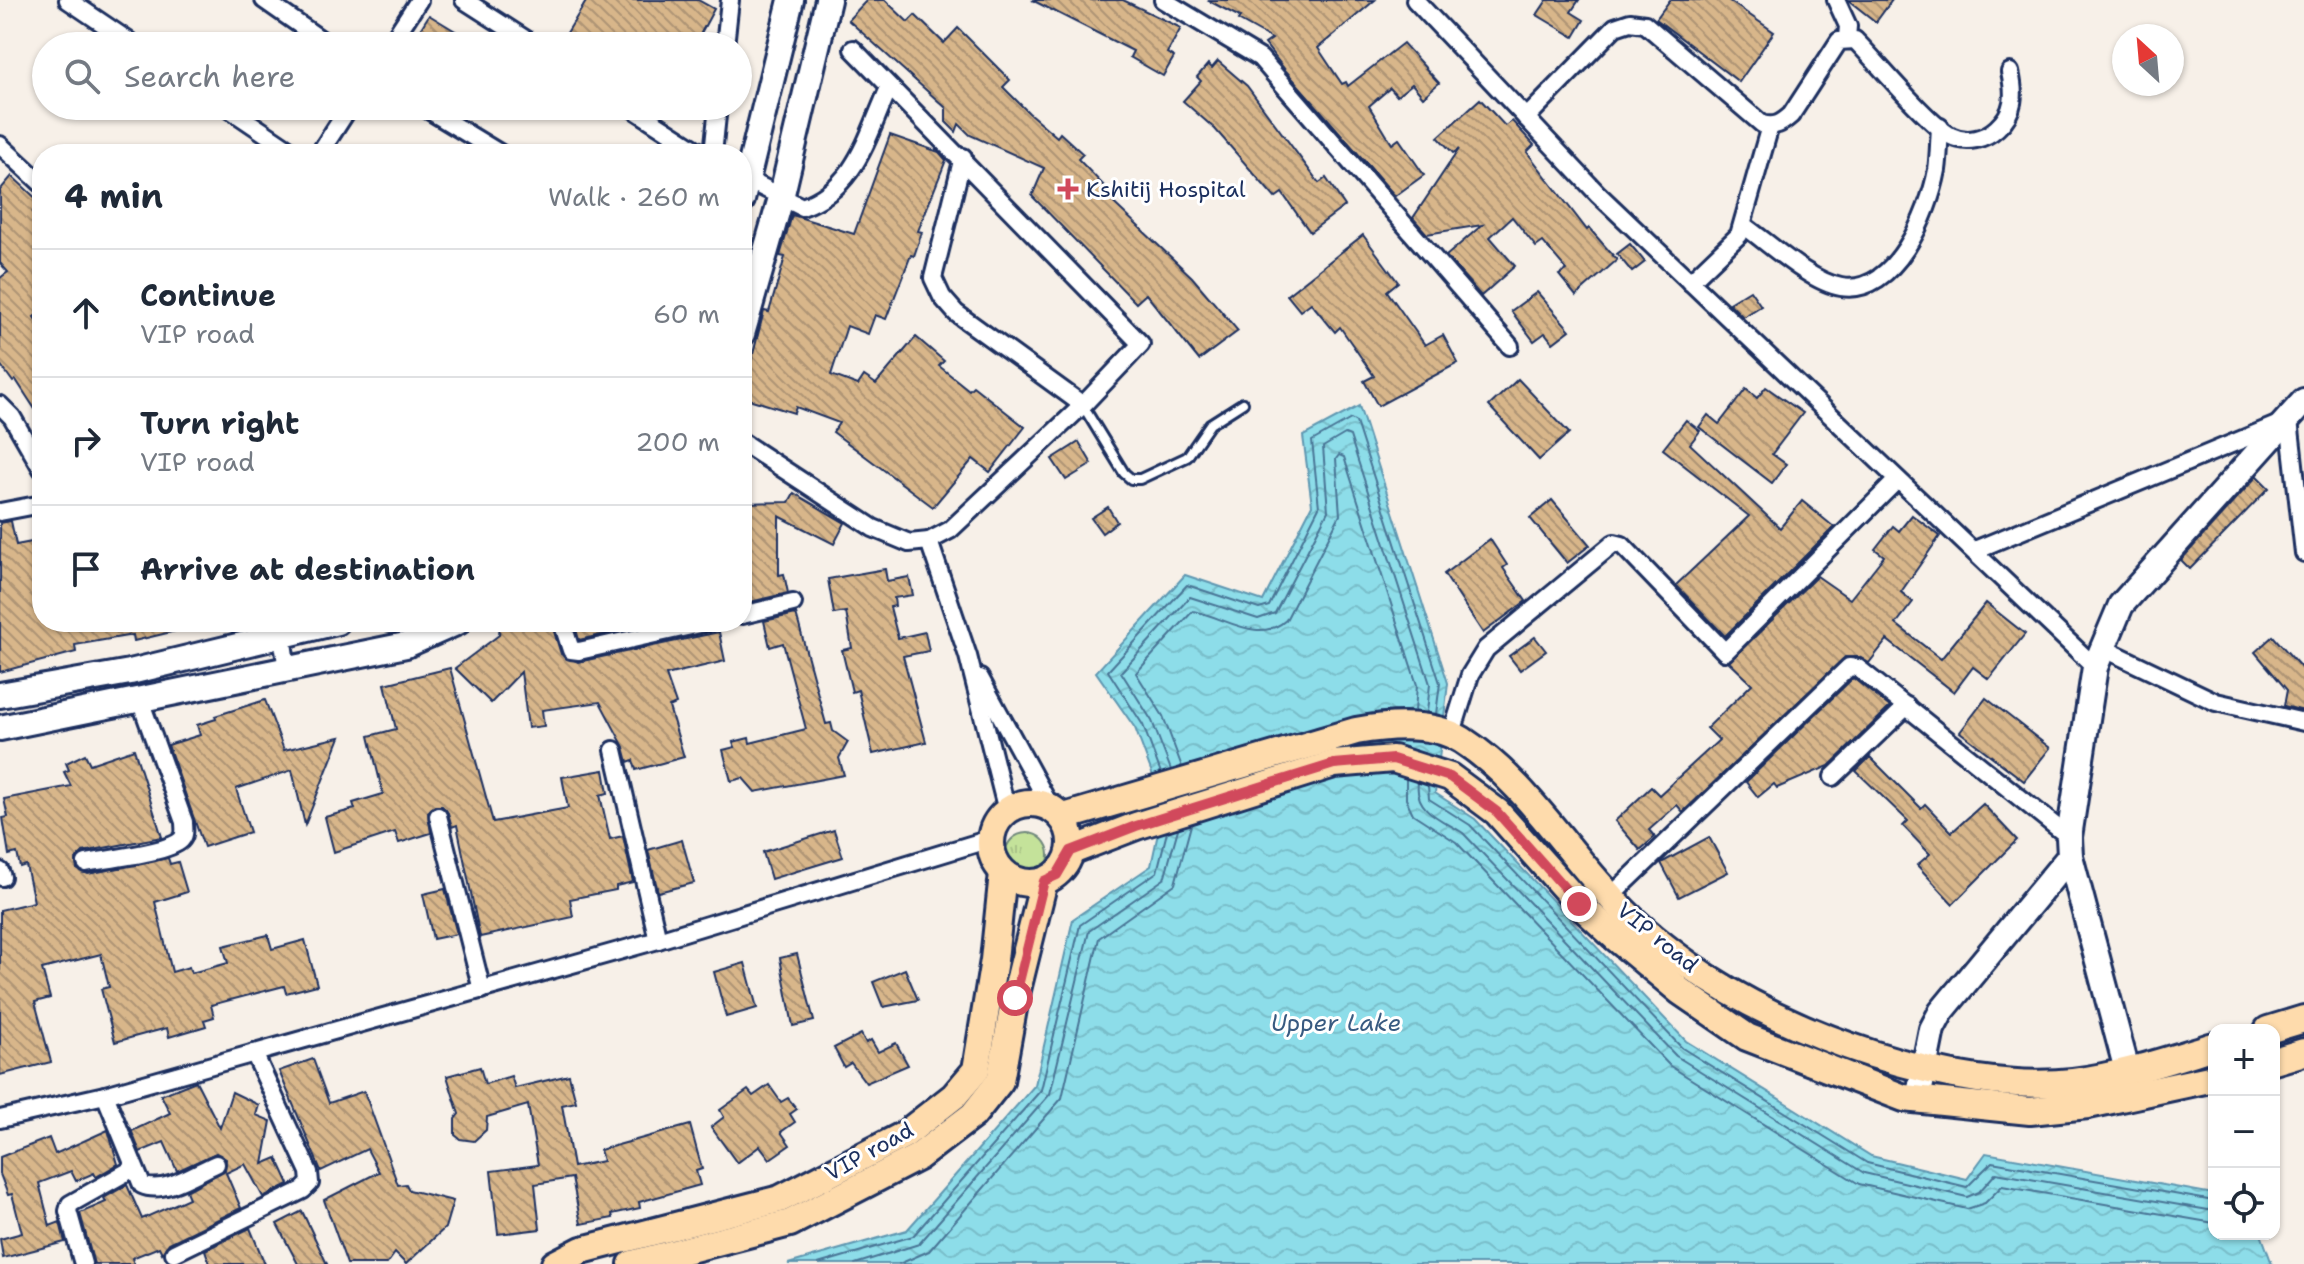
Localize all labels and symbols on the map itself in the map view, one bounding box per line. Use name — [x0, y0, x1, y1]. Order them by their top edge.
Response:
north arrow — [2112, 24, 2184, 96]
place label: Kshitij Hospital — [1086, 175, 1246, 204]
marker: Kshitij Hospital — [1057, 178, 1079, 200]
route end — [1561, 886, 1597, 922]
street label: VIP road — [1611, 896, 1705, 979]
route start — [997, 980, 1033, 1016]
water label: Upper Lake — [1271, 1007, 1401, 1039]
street label: VIP road — [820, 1115, 919, 1188]

